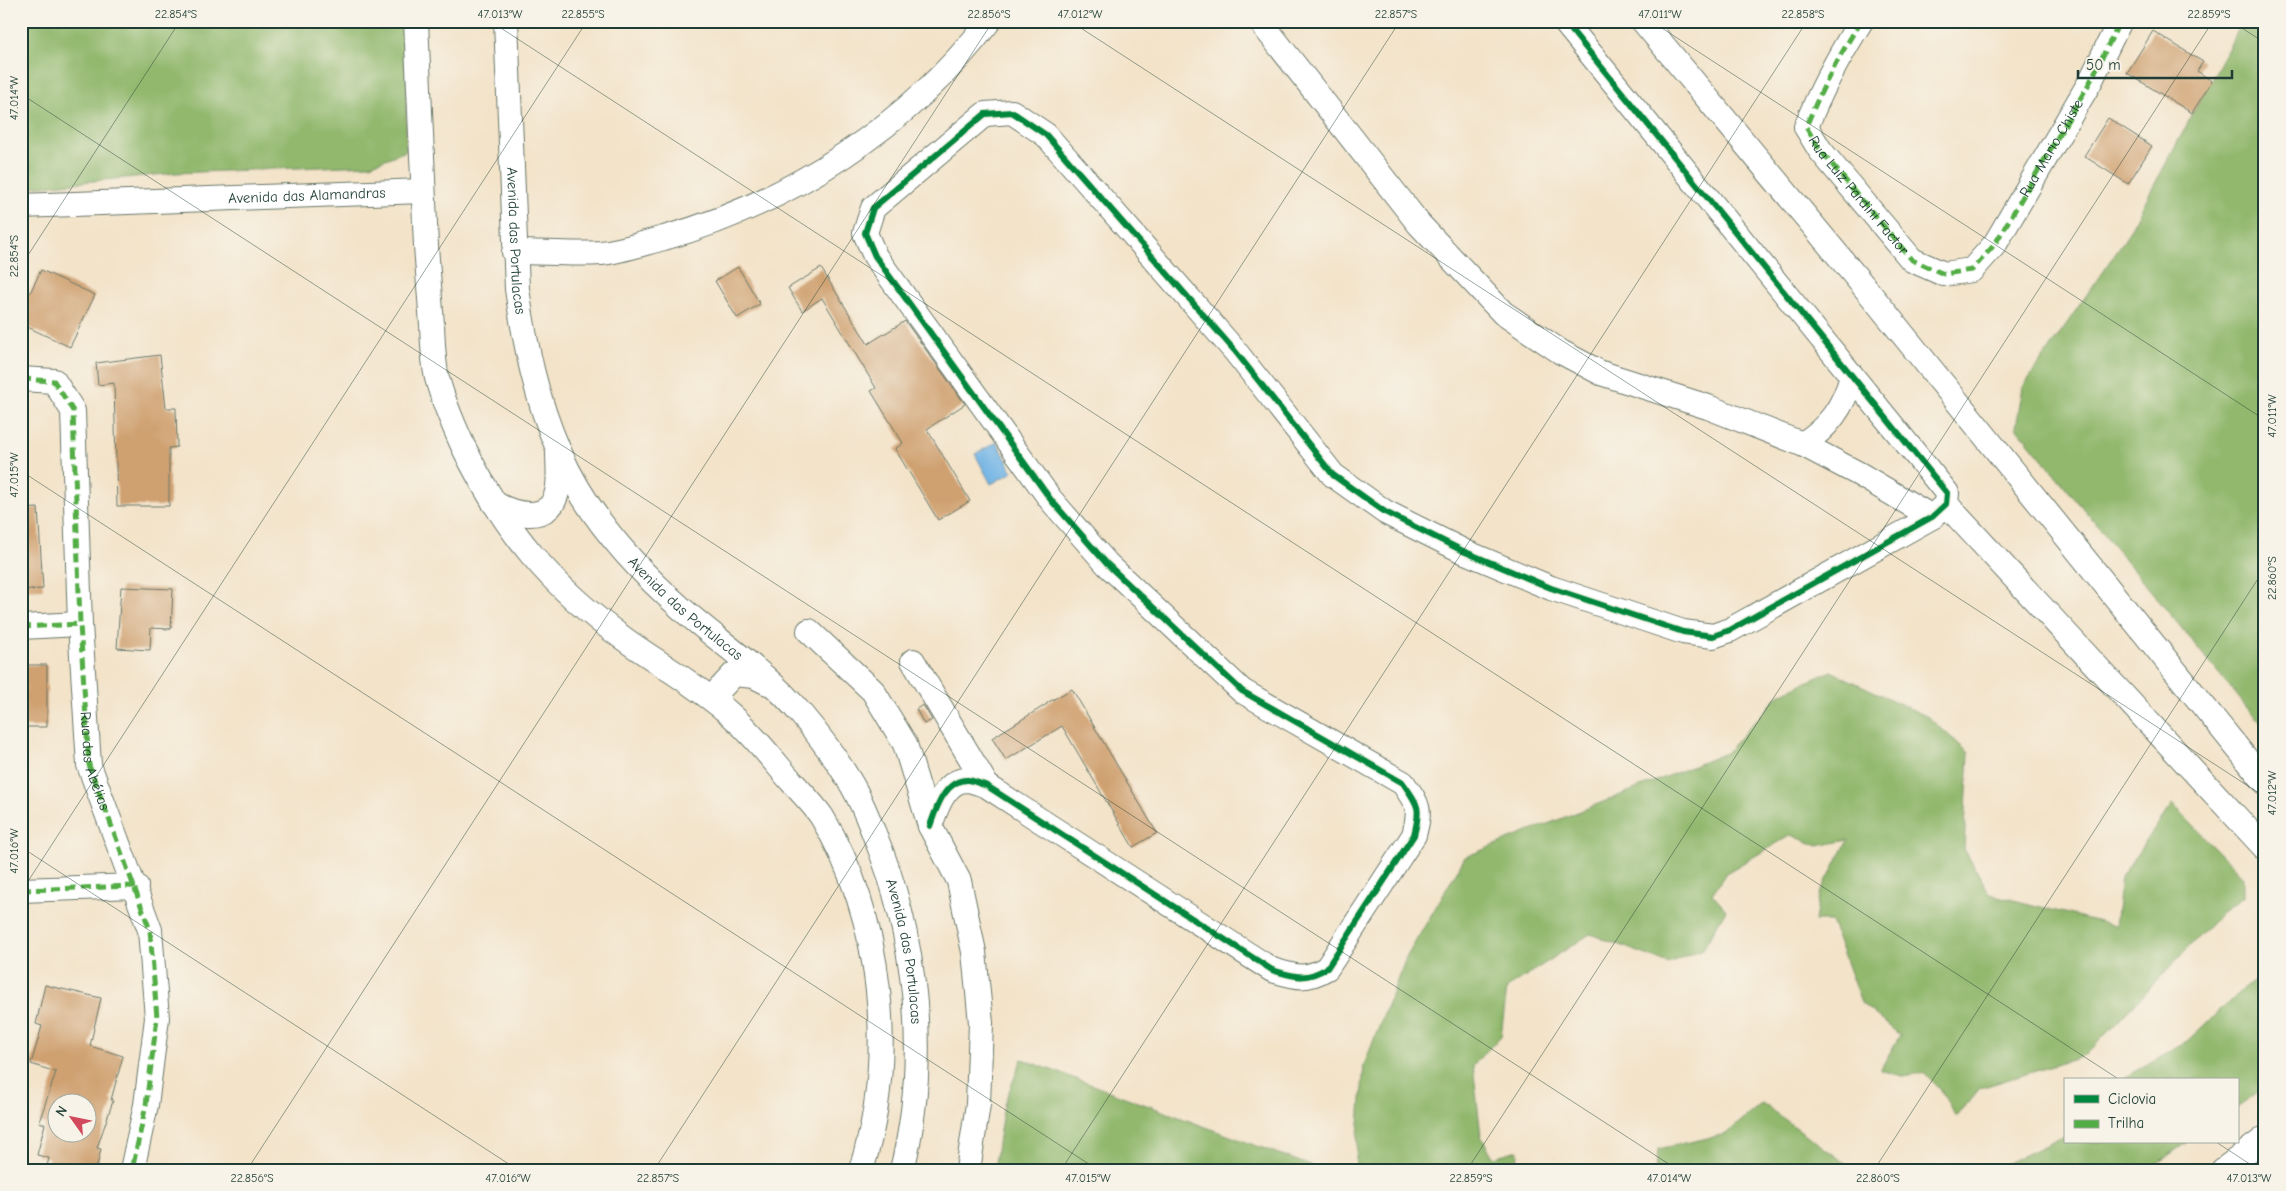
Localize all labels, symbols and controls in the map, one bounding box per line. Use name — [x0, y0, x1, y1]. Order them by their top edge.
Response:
text: 22.854°S — [155, 7, 198, 21]
text: 47.013°W — [478, 7, 523, 21]
text: 22.855°S — [561, 7, 605, 21]
text: 22.856°S — [967, 7, 1011, 21]
text: 47.012°W — [1057, 7, 1103, 21]
text: 22.857°S — [1375, 7, 1418, 21]
text: 47.011°W — [1638, 7, 1682, 21]
text: 22.858°S — [1782, 7, 1825, 21]
text: 22.859°S — [2187, 7, 2231, 21]
scale bar — [2078, 48, 2232, 80]
text: 50 m — [2086, 56, 2121, 74]
text: 47.014°W — [7, 75, 21, 120]
street label: Rua Mario Chiste — [2016, 96, 2087, 200]
street label: Rua Luiz Pardini Factor — [1805, 132, 1913, 259]
street label: Avenida das Portulacas — [503, 167, 530, 316]
street label: Avenida das Alamandras — [228, 183, 386, 207]
text: 22.854°S — [7, 234, 21, 277]
text: 47.011°W — [2265, 394, 2279, 438]
text: 47.015°W — [7, 452, 21, 498]
street label: Avenida das Portulacas — [624, 553, 746, 664]
text: 22.860°S — [2265, 556, 2279, 600]
street label: Rua das Abélias — [77, 711, 114, 813]
text: 47.012°W — [2265, 770, 2279, 816]
text: 47.016°W — [7, 828, 21, 874]
street label: Avenida das Portulacas — [882, 876, 925, 1024]
legend — [2064, 1078, 2238, 1144]
text: Ciclovia — [2108, 1090, 2156, 1108]
north arrow — [48, 1094, 98, 1144]
text: N — [52, 1103, 71, 1120]
text: Trilha — [2108, 1114, 2144, 1132]
text: 22.856°S — [230, 1171, 274, 1185]
text: 47.016°W — [485, 1171, 531, 1185]
text: 22.857°S — [637, 1171, 680, 1185]
text: 47.015°W — [1065, 1171, 1111, 1185]
text: 22.859°S — [1449, 1171, 1493, 1185]
text: 47.014°W — [1647, 1171, 1692, 1185]
text: 22.860°S — [1856, 1171, 1900, 1185]
text: 47.013°W — [2227, 1171, 2272, 1185]

